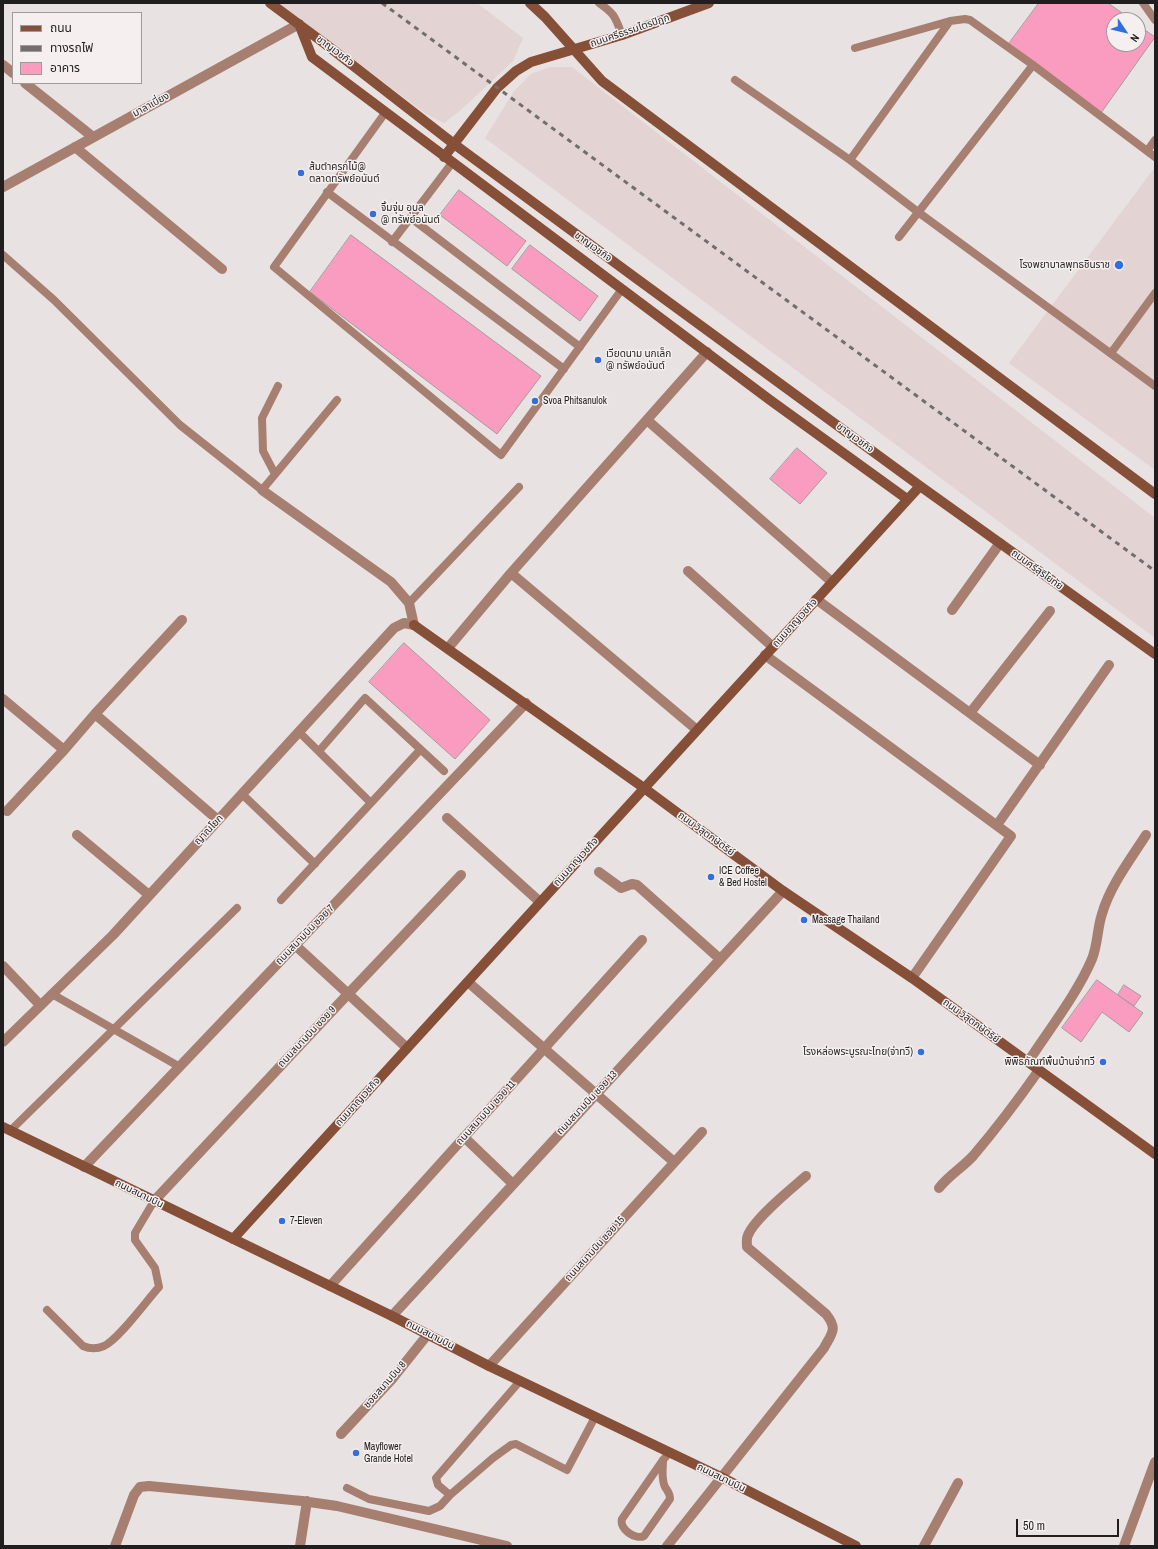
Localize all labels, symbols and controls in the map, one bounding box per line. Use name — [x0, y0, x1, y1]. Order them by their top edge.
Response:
legend — [12, 12, 142, 84]
street label: ถนนศรีธรรมไตรปิฎก — [589, 12, 671, 50]
north arrow — [1106, 12, 1146, 52]
text: ถนน — [50, 20, 72, 36]
text: N — [1127, 32, 1143, 45]
street label: ชาญเวชกิจ — [314, 33, 356, 69]
text: ทางรถไฟ — [50, 40, 93, 56]
text: อาคาร — [50, 60, 80, 76]
street label: มาลาเบี่ยง — [131, 90, 171, 120]
place label: ส้มตำครกไม้@ ตลาดทรัพย์อนันต์ — [309, 161, 380, 184]
marker: ส้มตำครกไม้@ ตลาดทรัพย์อนันต์ — [296, 168, 306, 178]
place label: จิ้มจุ่ม อุบล @ ทรัพย์อนันต์ — [381, 202, 440, 226]
marker: จิ้มจุ่ม อุบล @ ทรัพย์อนันต์ — [368, 209, 378, 219]
street label: ชาญเวชกิจ — [572, 229, 614, 265]
place label: โรงพยาบาลพุทธชินราช — [1019, 259, 1110, 271]
marker: โรงพยาบาลพุทธชินราช — [1113, 259, 1125, 271]
place label: เวียดนาม นกเล็ก @ ทรัพย์อนันต์ — [606, 348, 671, 372]
marker: เวียดนาม นกเล็ก @ ทรัพย์อนันต์ — [593, 355, 603, 365]
place label: Svoa Phitsanulok — [543, 395, 607, 407]
marker: Svoa Phitsanulok — [530, 396, 540, 406]
street label: ชาญเวชกิจ — [834, 420, 876, 456]
street label: ถนนศรีสุริโยทัย — [1009, 547, 1065, 593]
street label: ถนนชาญเวชกิจ — [770, 596, 820, 650]
street label: ถนน วิสุตกษัตริย์ — [675, 809, 737, 859]
street label: ญาณโยก — [192, 812, 226, 848]
street label: ถนนชาญเวชกิจ — [551, 835, 601, 889]
place label: ICE Coffee & Bed Hostel — [719, 865, 767, 888]
marker: ICE Coffee & Bed Hostel — [706, 872, 716, 882]
street label: ถนนสนามบิน ซอย 7 — [273, 902, 337, 968]
place label: Massage Thailand — [812, 914, 879, 926]
marker: Massage Thailand — [799, 915, 809, 925]
street label: ถนน วิสุตกษัตริย์ — [940, 996, 1002, 1046]
street label: ถนนสนามบิน ซอย 9 — [276, 1004, 338, 1070]
place label: โรงหล่อพระบูรณะไทย(จ่าทวี) — [803, 1046, 913, 1058]
marker: โรงหล่อพระบูรณะไทย(จ่าทวี) — [916, 1047, 926, 1057]
place label: พิพิธภัณฑ์พื้นบ้านจ่าทวี — [1005, 1056, 1095, 1068]
marker: พิพิธภัณฑ์พื้นบ้านจ่าทวี — [1098, 1057, 1108, 1067]
street label: ถนนสนามบิน ซอย 13 — [554, 1068, 620, 1138]
street label: ถนนชาญเวชกิจ — [333, 1075, 383, 1129]
street label: ถนนสนามบิน ซอย 11 — [454, 1078, 518, 1148]
street label: ถนนสนามบิน — [113, 1177, 165, 1211]
street label: ถนนสนามบิน ซอย 15 — [563, 1214, 627, 1284]
place label: 7-Eleven — [290, 1215, 322, 1227]
marker: 7-Eleven — [277, 1216, 287, 1226]
street label: ถนนสนามบิน — [404, 1318, 456, 1352]
street label: ซอยสนามบิน 8 — [361, 1359, 409, 1411]
place label: Mayflower Grande Hotel — [364, 1441, 413, 1464]
marker: Mayflower Grande Hotel — [351, 1448, 361, 1458]
street label: ถนนสนามบิน — [695, 1461, 747, 1495]
scale bar — [1018, 1511, 1121, 1537]
text: 50 m — [1023, 1518, 1045, 1534]

